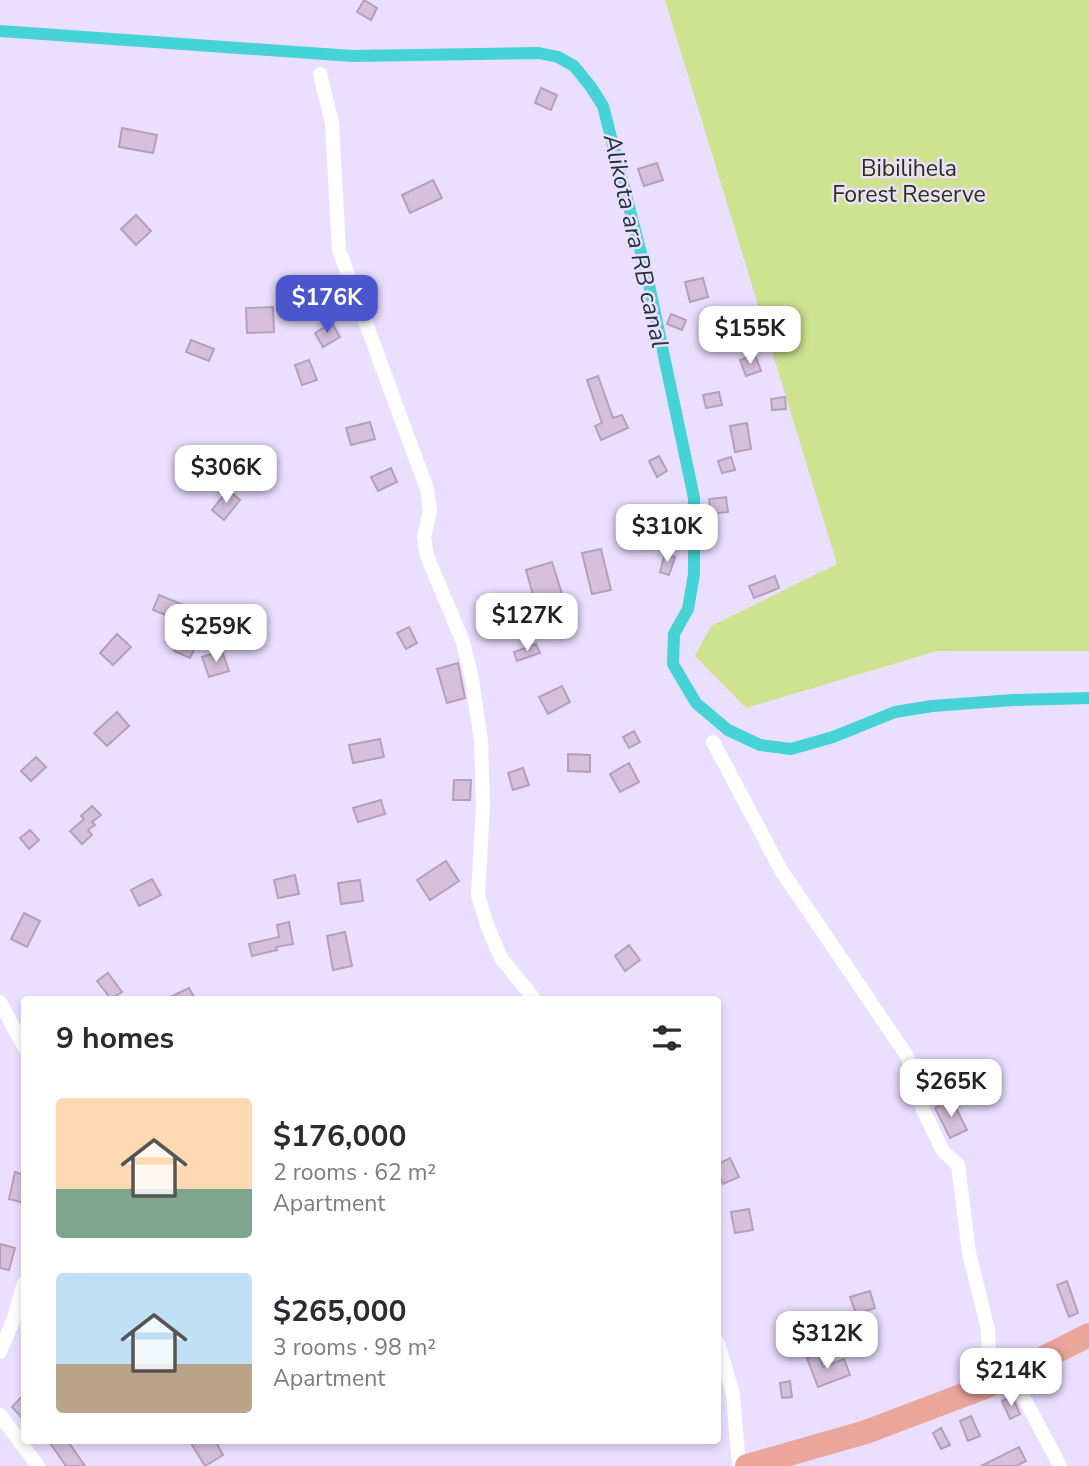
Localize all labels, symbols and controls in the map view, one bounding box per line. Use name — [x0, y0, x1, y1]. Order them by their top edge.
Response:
water label: Alikota ara RB canal — [596, 130, 676, 351]
park label: Bibilihela Forest Reserve — [832, 153, 986, 210]
pin: $176K — [278, 276, 376, 335]
text: $176K — [292, 282, 362, 313]
pin: $155K — [701, 306, 799, 366]
text: $155K — [715, 313, 785, 344]
pin: $306K — [177, 446, 275, 505]
text: $306K — [191, 452, 261, 483]
pin: $310K — [618, 504, 716, 564]
text: $310K — [632, 511, 702, 542]
pin: $127K — [478, 594, 576, 653]
text: $127K — [492, 600, 562, 631]
pin: $259K — [167, 604, 265, 664]
text: $259K — [181, 611, 251, 642]
text: 9 homes — [56, 1018, 174, 1059]
icon: filters — [648, 1019, 686, 1057]
pin: $265K — [902, 1060, 1000, 1119]
text: $265K — [916, 1066, 986, 1097]
text: $176,000 — [273, 1116, 406, 1157]
icon: home — [112, 1126, 196, 1210]
text: 2 rooms · 62 m² — [273, 1157, 436, 1188]
text: Apartment — [273, 1188, 385, 1219]
text: $265,000 — [273, 1291, 406, 1332]
icon: home — [112, 1301, 196, 1385]
pin: $312K — [778, 1312, 876, 1371]
text: $312K — [792, 1318, 862, 1349]
text: 3 rooms · 98 m² — [273, 1332, 436, 1363]
pin: $214K — [962, 1348, 1060, 1408]
text: $214K — [976, 1355, 1046, 1386]
text: Apartment — [273, 1363, 385, 1394]

